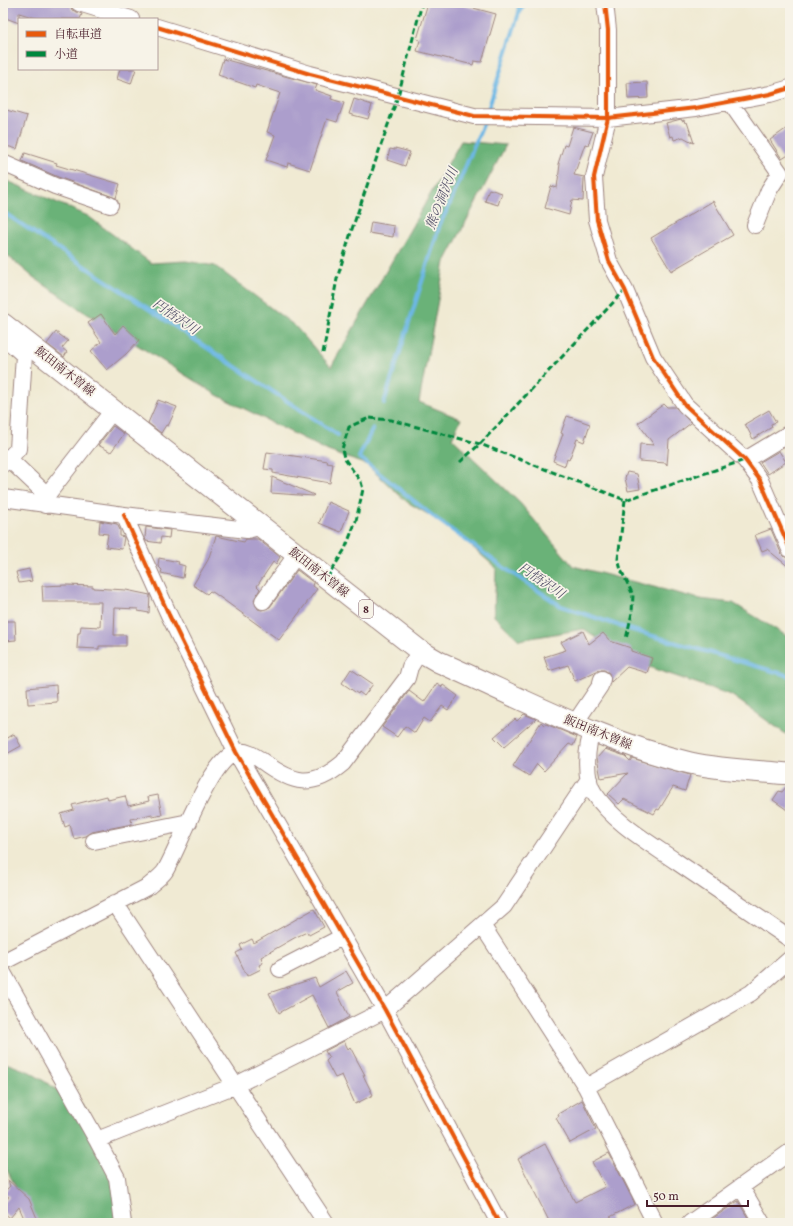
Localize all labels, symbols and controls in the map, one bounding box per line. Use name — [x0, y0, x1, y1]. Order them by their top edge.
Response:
legend — [18, 18, 158, 70]
text: 自転車道 — [54, 27, 102, 43]
text: 小道 — [54, 47, 78, 63]
water label: 熊の洞沢川 — [422, 163, 464, 232]
water label: 円悟沢川 — [148, 296, 203, 341]
street label: 飯田南木曽線 — [31, 343, 98, 400]
street label: 飯田南木曽線 — [285, 544, 352, 601]
water label: 円悟沢川 — [514, 560, 569, 605]
road number: 8 — [359, 600, 373, 618]
street label: 飯田南木曽線 — [561, 712, 634, 754]
scale bar — [647, 1182, 748, 1208]
text: 50 m — [653, 1189, 679, 1205]

